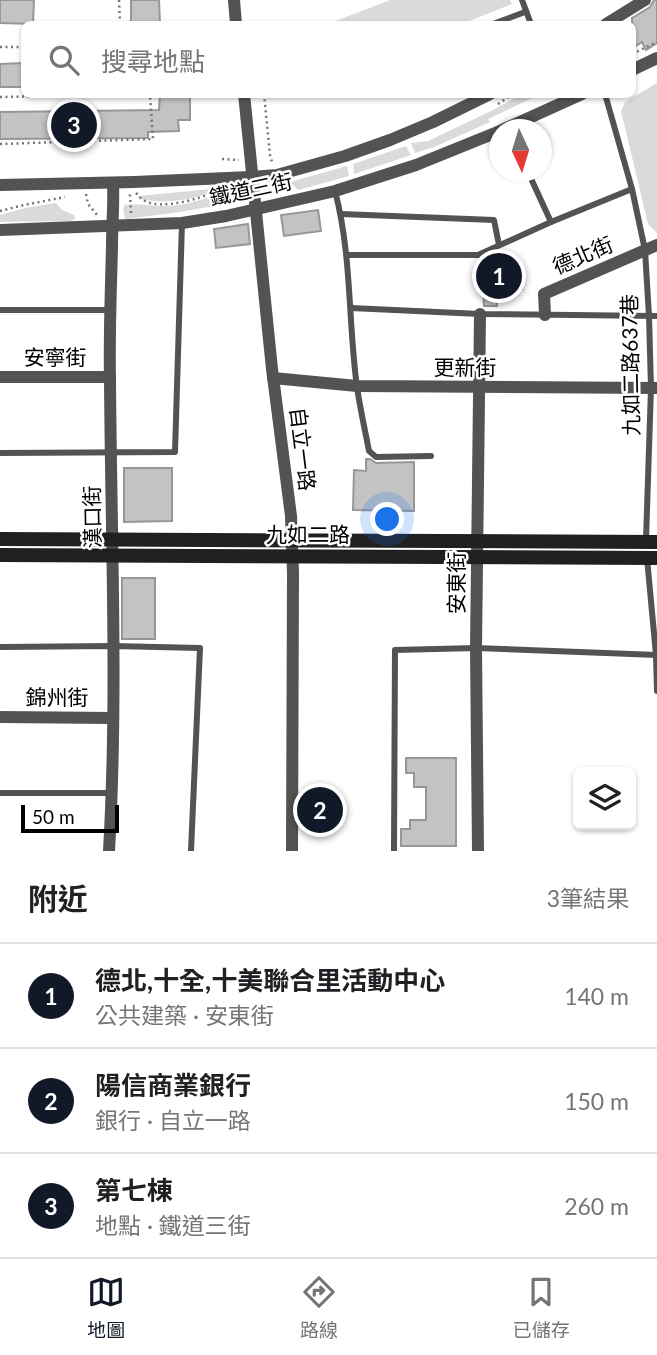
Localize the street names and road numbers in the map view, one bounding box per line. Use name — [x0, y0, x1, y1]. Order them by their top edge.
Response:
street label: 鐵道三街 — [207, 168, 294, 209]
street label: 德北街 — [549, 231, 616, 278]
street label: 九如二路637巷 — [616, 294, 643, 436]
street label: 安寧街 — [24, 344, 87, 369]
street label: 更新街 — [434, 354, 497, 379]
street label: 自立一路 — [286, 406, 321, 492]
street label: 漢口街 — [78, 485, 105, 549]
street label: 九如二路 — [266, 521, 350, 546]
street label: 安東街 — [443, 552, 468, 615]
street label: 錦州街 — [26, 684, 89, 709]

